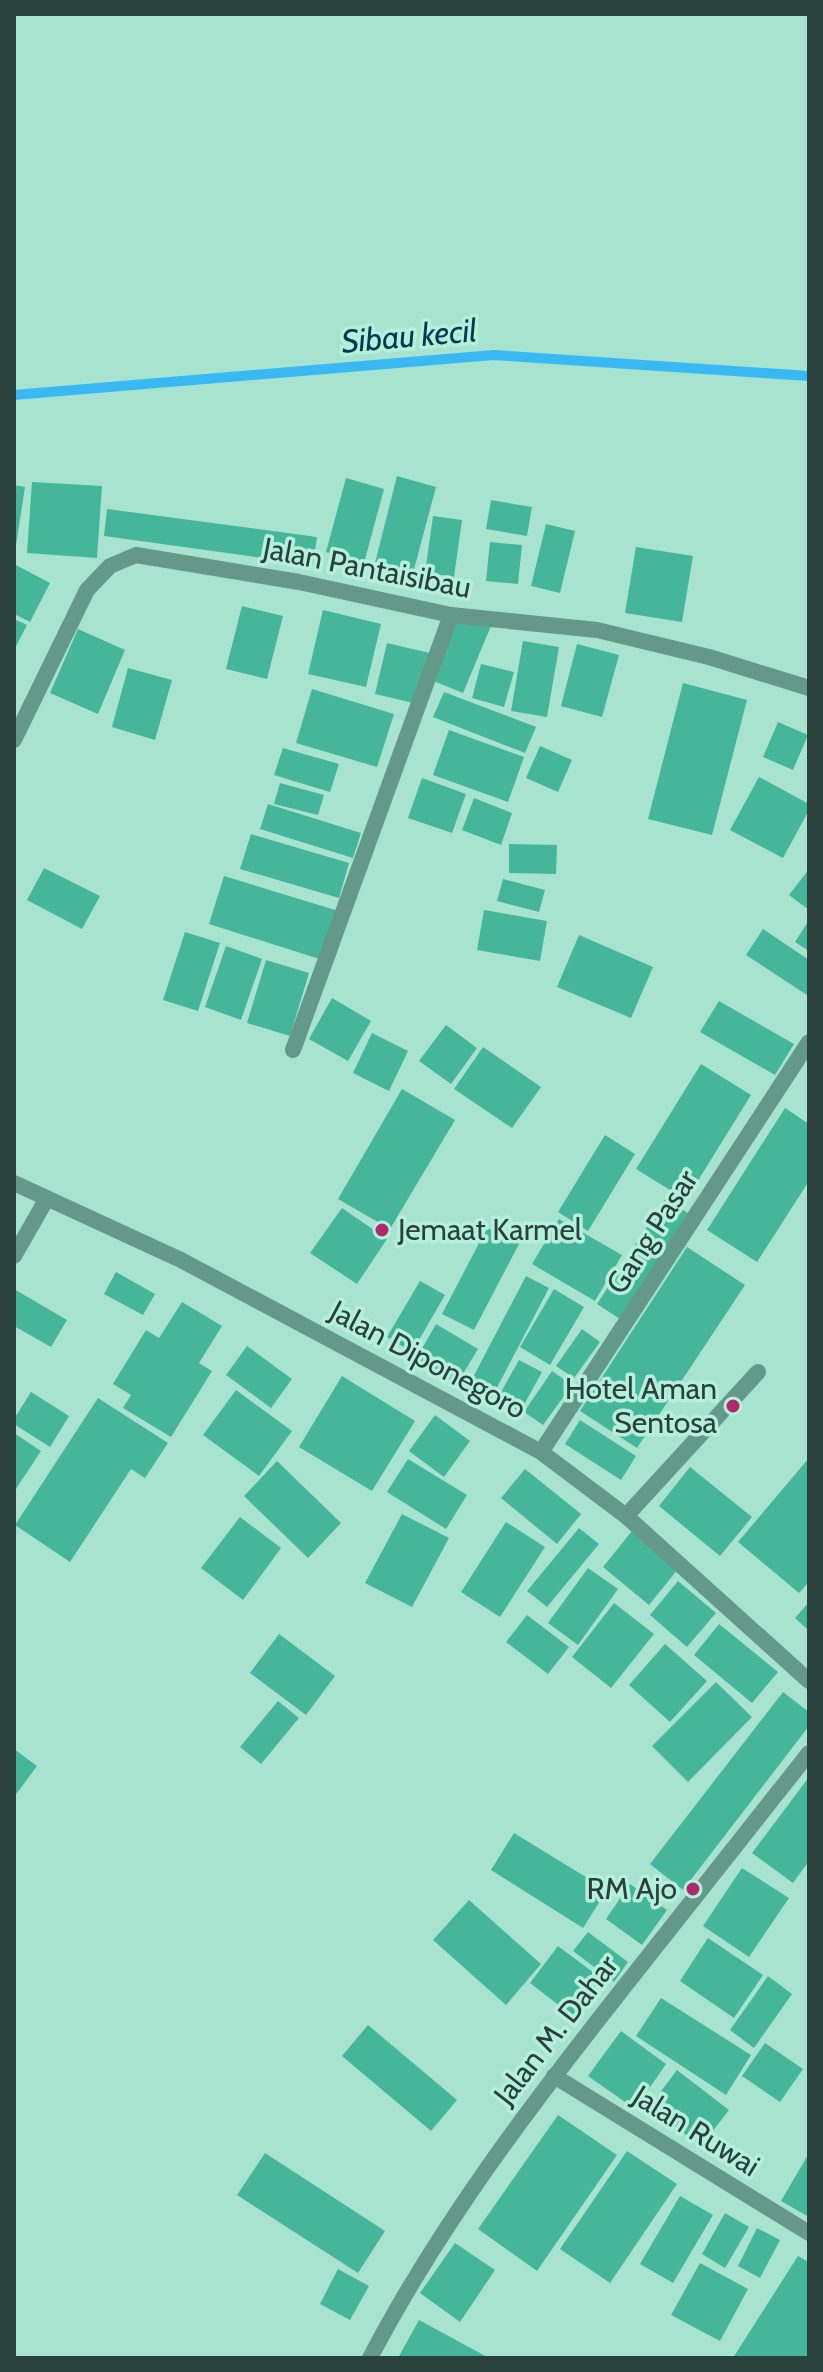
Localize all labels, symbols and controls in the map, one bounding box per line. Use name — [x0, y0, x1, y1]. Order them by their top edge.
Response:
water label: Sibau kecil — [340, 310, 479, 361]
street label: Jalan Pantaisibau — [259, 529, 474, 606]
street label: Gang Pasar — [598, 1162, 706, 1301]
place label: Jemaat Karmel — [397, 1211, 582, 1248]
marker: Jemaat Karmel — [373, 1221, 391, 1239]
street label: Jalan Diponegoro — [323, 1292, 533, 1427]
place label: Hotel Aman Sentosa — [565, 1370, 718, 1441]
marker: Hotel Aman Sentosa — [724, 1397, 742, 1415]
place label: RM Ajo — [586, 1870, 677, 1907]
marker: RM Ajo — [684, 1880, 702, 1898]
street label: Jalan M. Dahar — [485, 1947, 626, 2113]
street label: Jalan Ruwai — [625, 2077, 767, 2184]

